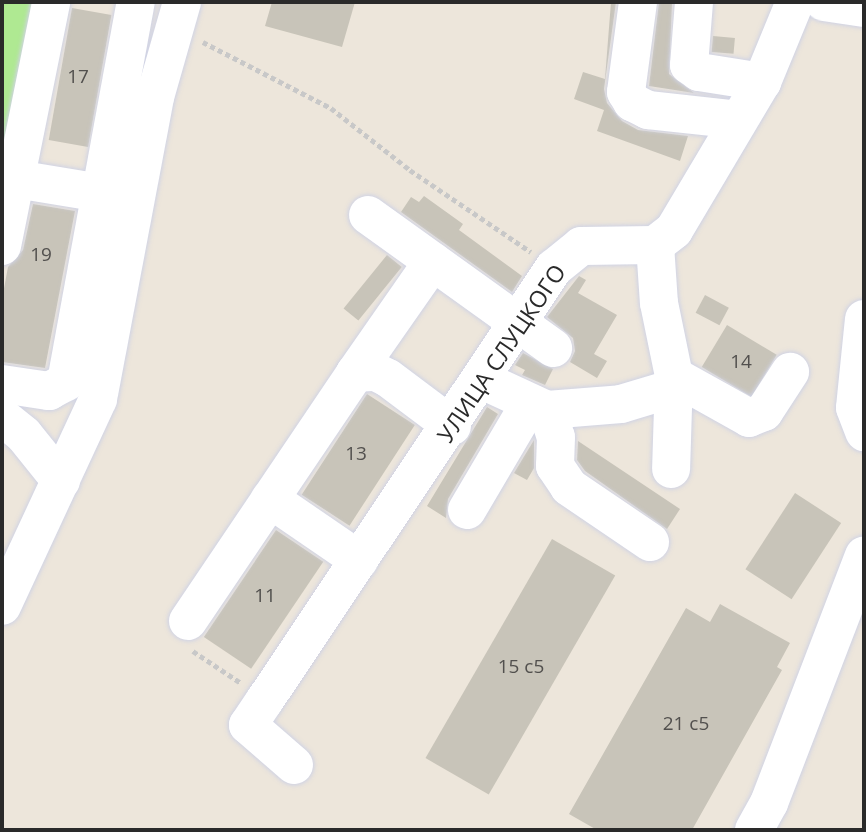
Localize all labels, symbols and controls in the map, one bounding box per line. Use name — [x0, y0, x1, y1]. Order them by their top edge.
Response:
house number: 17 — [67, 66, 89, 88]
house number: 19 — [30, 244, 52, 266]
street label: УЛИЦА СЛУЦКОГО — [431, 259, 571, 447]
house number: 14 — [730, 351, 752, 373]
house number: 13 — [345, 443, 367, 465]
house number: 11 — [254, 585, 276, 607]
house number: 15 с5 — [498, 656, 544, 678]
house number: 21 с5 — [663, 713, 709, 735]

